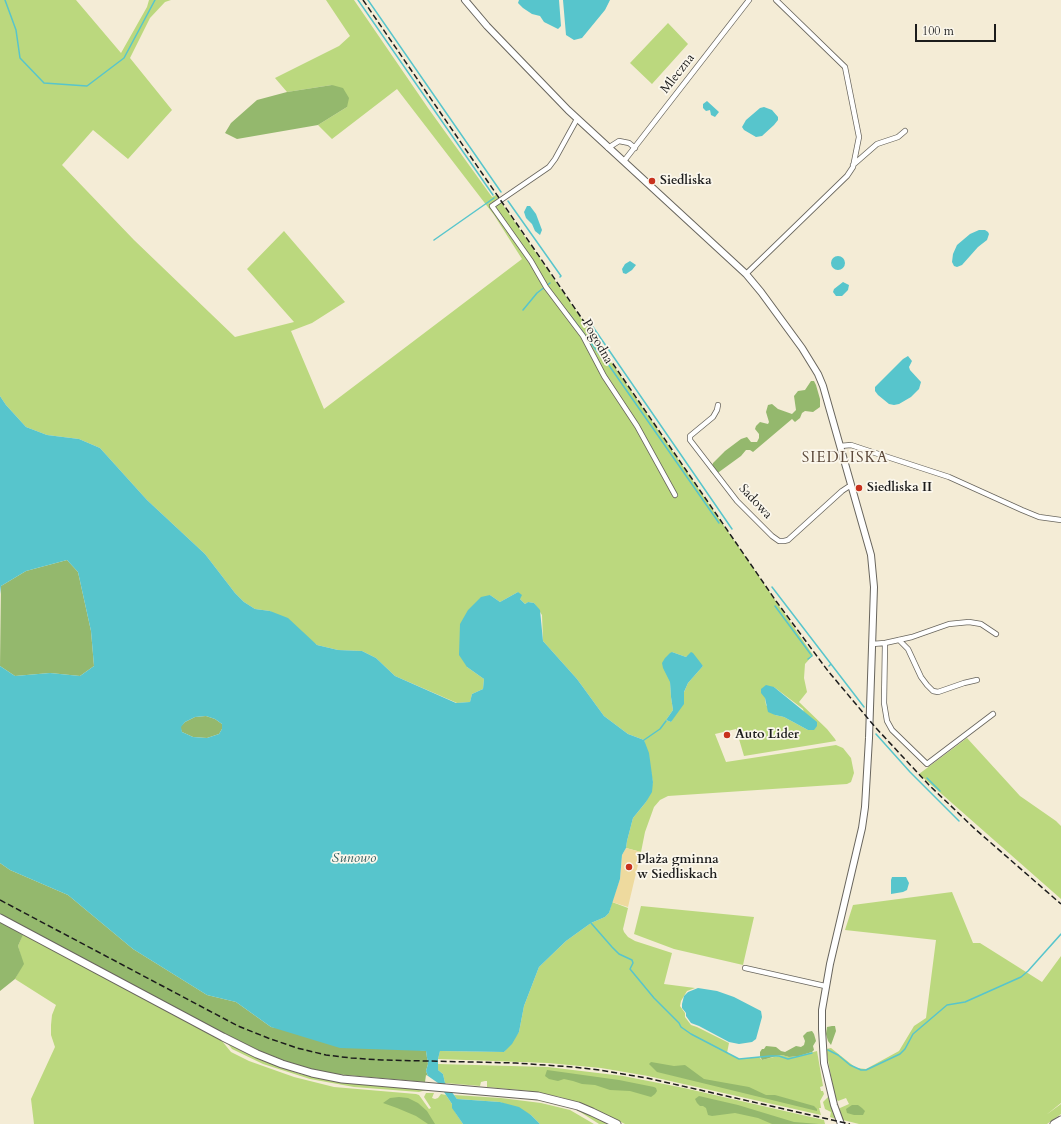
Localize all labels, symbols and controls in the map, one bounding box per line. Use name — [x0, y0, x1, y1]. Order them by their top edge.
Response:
scale bar — [917, 16, 998, 42]
text: 100 m — [922, 23, 954, 39]
street label: Mleczna — [658, 51, 698, 97]
place label: Siedliska — [660, 173, 712, 189]
marker: Siedliska — [647, 176, 657, 186]
street label: Pogodna — [578, 317, 616, 367]
district label: SIEDLISKA — [802, 450, 888, 468]
place label: Siedliska II — [867, 480, 932, 496]
street label: Sadowa — [735, 481, 775, 523]
marker: Siedliska II — [854, 483, 864, 493]
place label: Auto Lider — [735, 727, 799, 743]
marker: Auto Lider — [722, 730, 732, 740]
water label: Sunowo — [332, 851, 376, 867]
place label: Plaża gminna w Siedliskach — [637, 852, 719, 883]
marker: Plaża gminna w Siedliskach — [624, 862, 634, 872]

